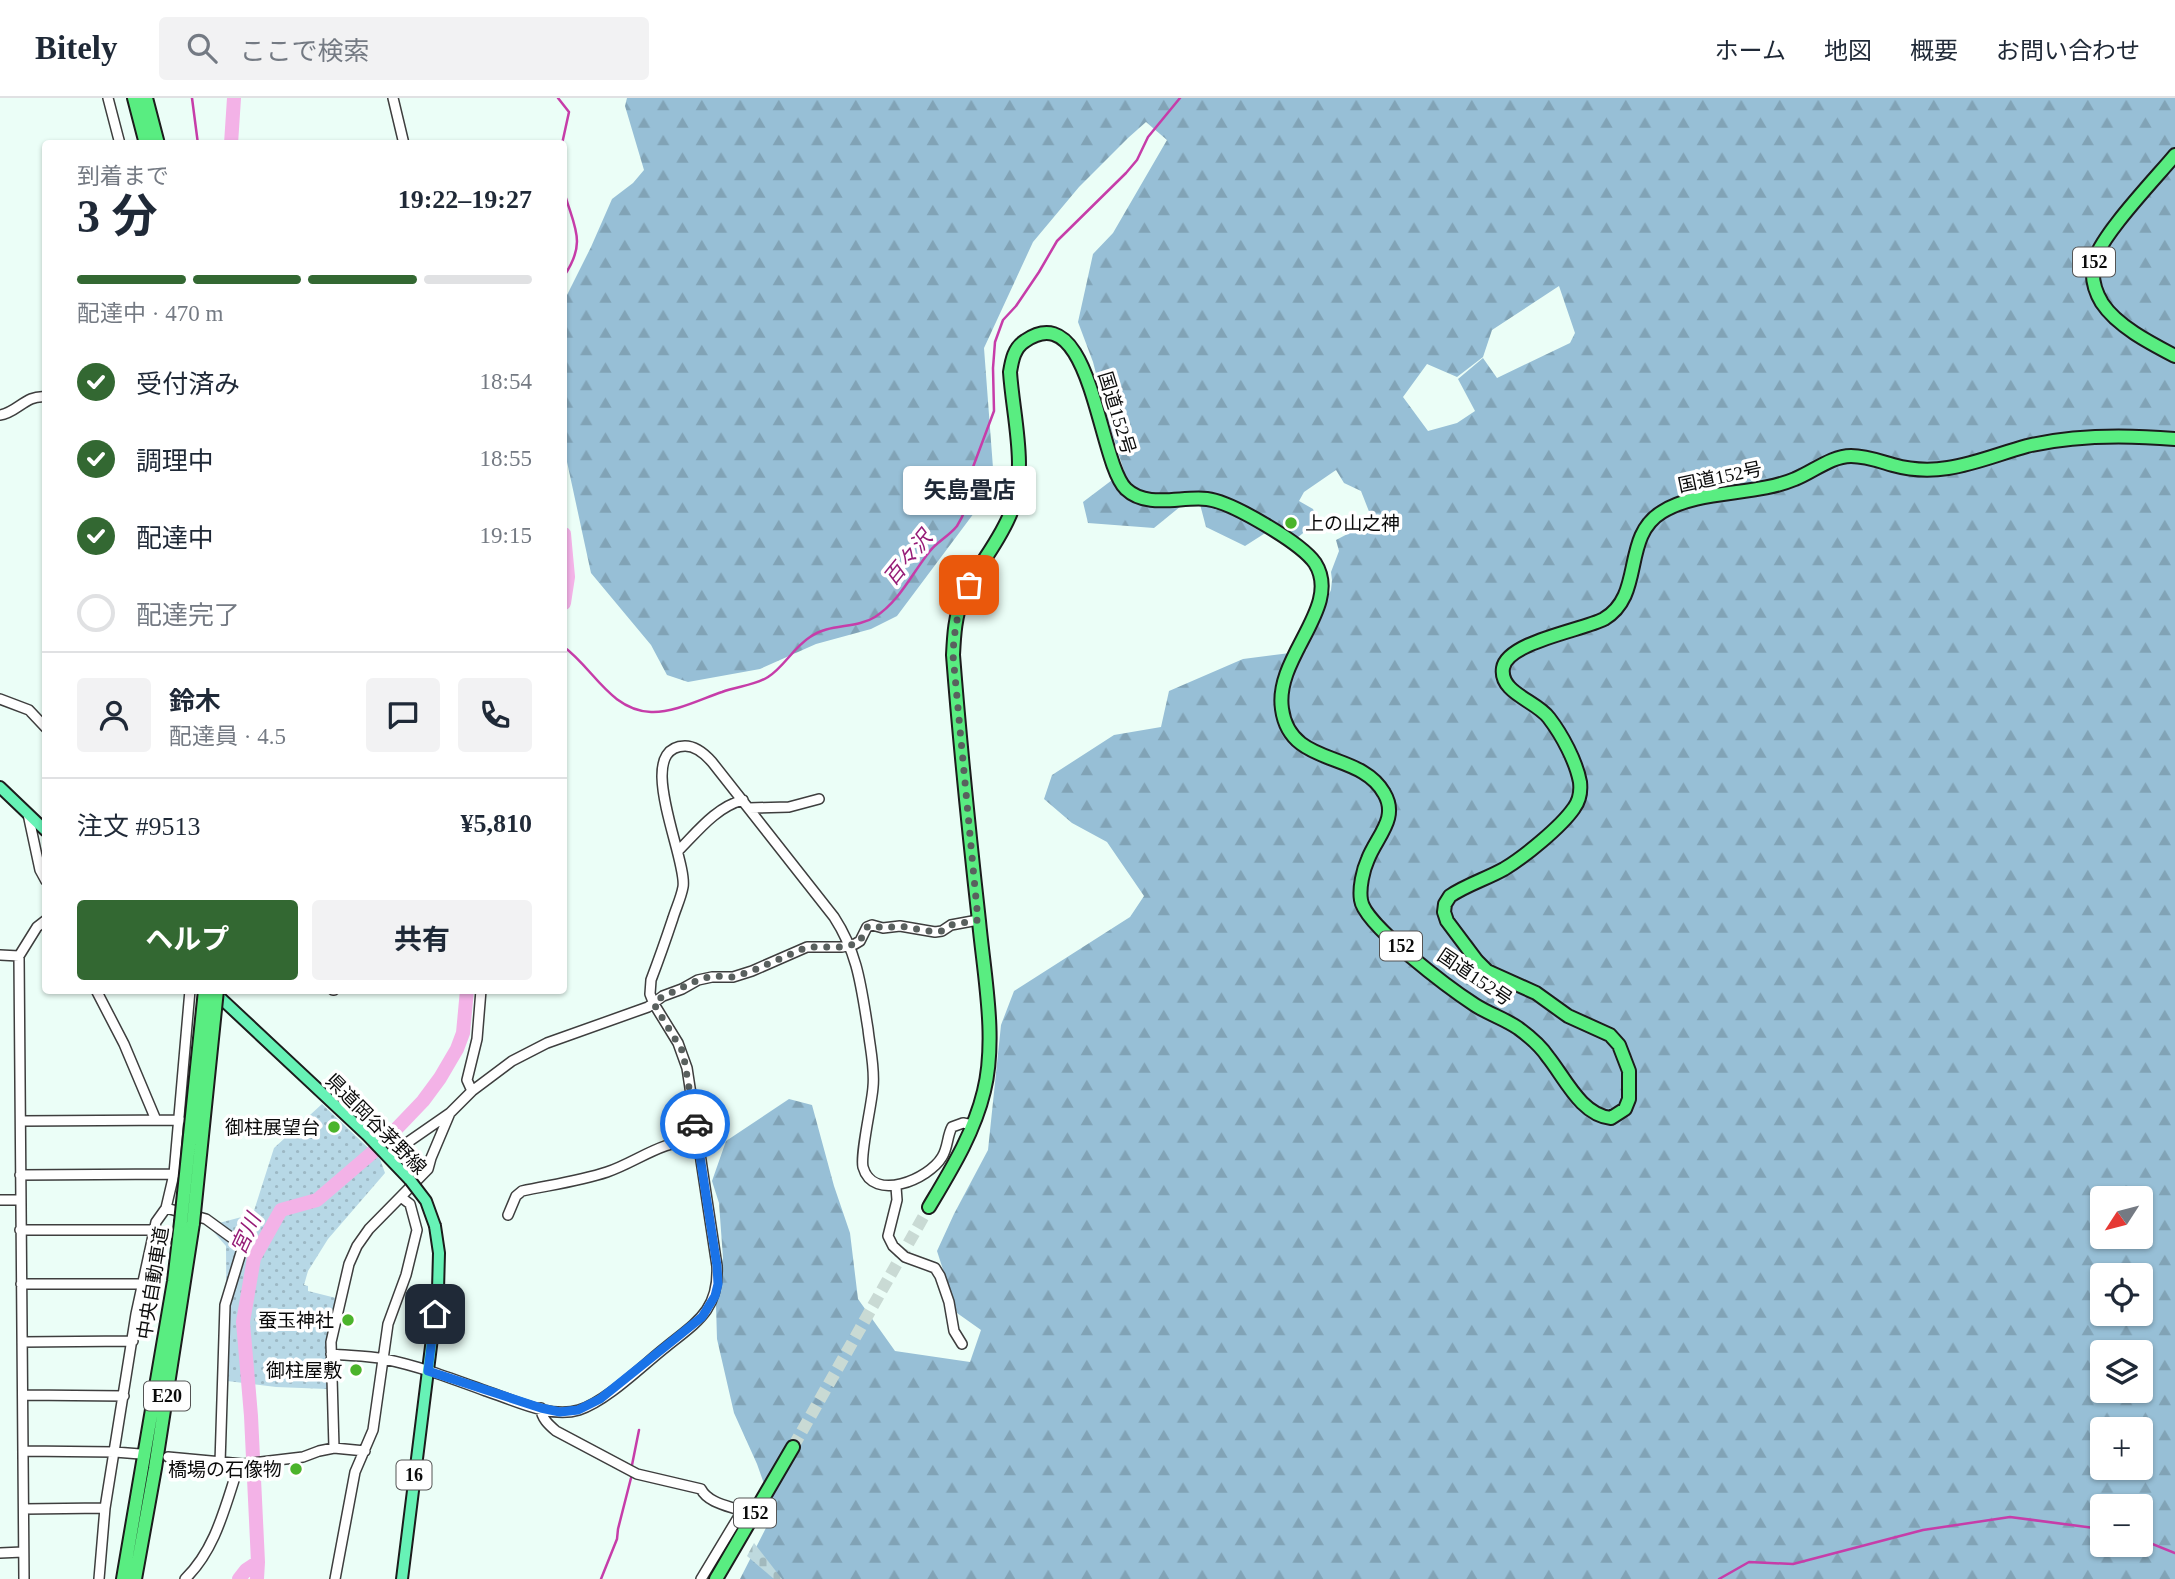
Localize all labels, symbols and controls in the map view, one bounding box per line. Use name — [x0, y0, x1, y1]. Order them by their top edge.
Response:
search box — [159, 17, 649, 80]
icon: search — [183, 29, 221, 67]
text: Bitely — [35, 30, 117, 66]
text: ここで検索 — [239, 37, 370, 66]
text: ホーム — [1715, 38, 1786, 64]
text: 地図 — [1824, 38, 1872, 64]
text: 概要 — [1910, 38, 1958, 64]
text: お問い合わせ — [1996, 38, 2140, 64]
text: 到着まで — [77, 164, 169, 189]
text: 19:22–19:27 — [398, 185, 532, 214]
text: 3 分 — [77, 191, 158, 242]
road number: 152 — [2073, 247, 2115, 276]
text: 配達中 · 470 m — [77, 301, 223, 326]
icon: check — [77, 363, 115, 401]
text: 18:54 — [480, 369, 532, 394]
street label: 国道152号 — [1094, 369, 1140, 457]
text: 受付済み — [136, 370, 240, 399]
icon: check — [77, 440, 115, 478]
text: 18:55 — [480, 446, 532, 471]
text: 調理中 — [136, 447, 214, 476]
street label: 国道152号 — [1676, 458, 1764, 496]
callout: 矢島畳店 — [902, 466, 1036, 515]
text: 矢島畳店 — [924, 478, 1016, 503]
place label: 上の山之神 — [1305, 513, 1400, 534]
marker: 上の山之神 — [1283, 515, 1299, 531]
icon: check — [77, 517, 115, 555]
text: 19:15 — [480, 523, 532, 548]
text: 配達中 — [136, 524, 214, 553]
water label: 百々沢 — [879, 524, 939, 590]
pin — [939, 555, 999, 615]
icon: bag — [950, 566, 988, 604]
text: 配達完了 — [136, 601, 240, 630]
button: person — [77, 678, 151, 752]
button: chat — [366, 678, 440, 752]
button: phone — [458, 678, 532, 752]
text: 鈴木 — [169, 687, 221, 716]
text: 配達員 · 4.5 — [169, 724, 286, 749]
text: ¥5,810 — [461, 809, 532, 838]
text: 注文 #9513 — [77, 812, 201, 841]
button: ヘルプ — [77, 900, 298, 980]
button: 共有 — [312, 900, 532, 980]
road number: 152 — [1380, 932, 1422, 960]
street label: 国道152号 — [1434, 944, 1516, 1010]
street label: 県道岡谷茅野線 — [322, 1070, 430, 1178]
courier — [660, 1089, 730, 1159]
icon: car — [676, 1105, 714, 1143]
place label: 御柱展望台 — [225, 1117, 320, 1138]
marker: 御柱展望台 — [326, 1119, 342, 1135]
north arrow — [2090, 1186, 2152, 1250]
map controls — [2090, 1186, 2153, 1557]
water label: 宮川 — [226, 1208, 267, 1258]
street label: 中央自動車道 — [134, 1225, 172, 1341]
button: locate — [2090, 1263, 2153, 1326]
pin — [405, 1284, 465, 1344]
icon: home — [416, 1295, 454, 1333]
place label: 蚕玉神社 — [258, 1310, 334, 1331]
marker: 蚕玉神社 — [340, 1312, 356, 1328]
button: layers — [2090, 1340, 2153, 1403]
place label: 御柱屋敷 — [266, 1360, 342, 1381]
marker: 御柱屋敷 — [348, 1362, 364, 1378]
road number: E20 — [144, 1381, 190, 1410]
button: + — [2090, 1417, 2153, 1480]
place label: 橋場の石像物 — [168, 1459, 282, 1480]
road number: 16 — [396, 1460, 432, 1490]
marker: 橋場の石像物 — [288, 1461, 304, 1477]
button: − — [2090, 1494, 2153, 1557]
road number: 152 — [734, 1498, 776, 1528]

